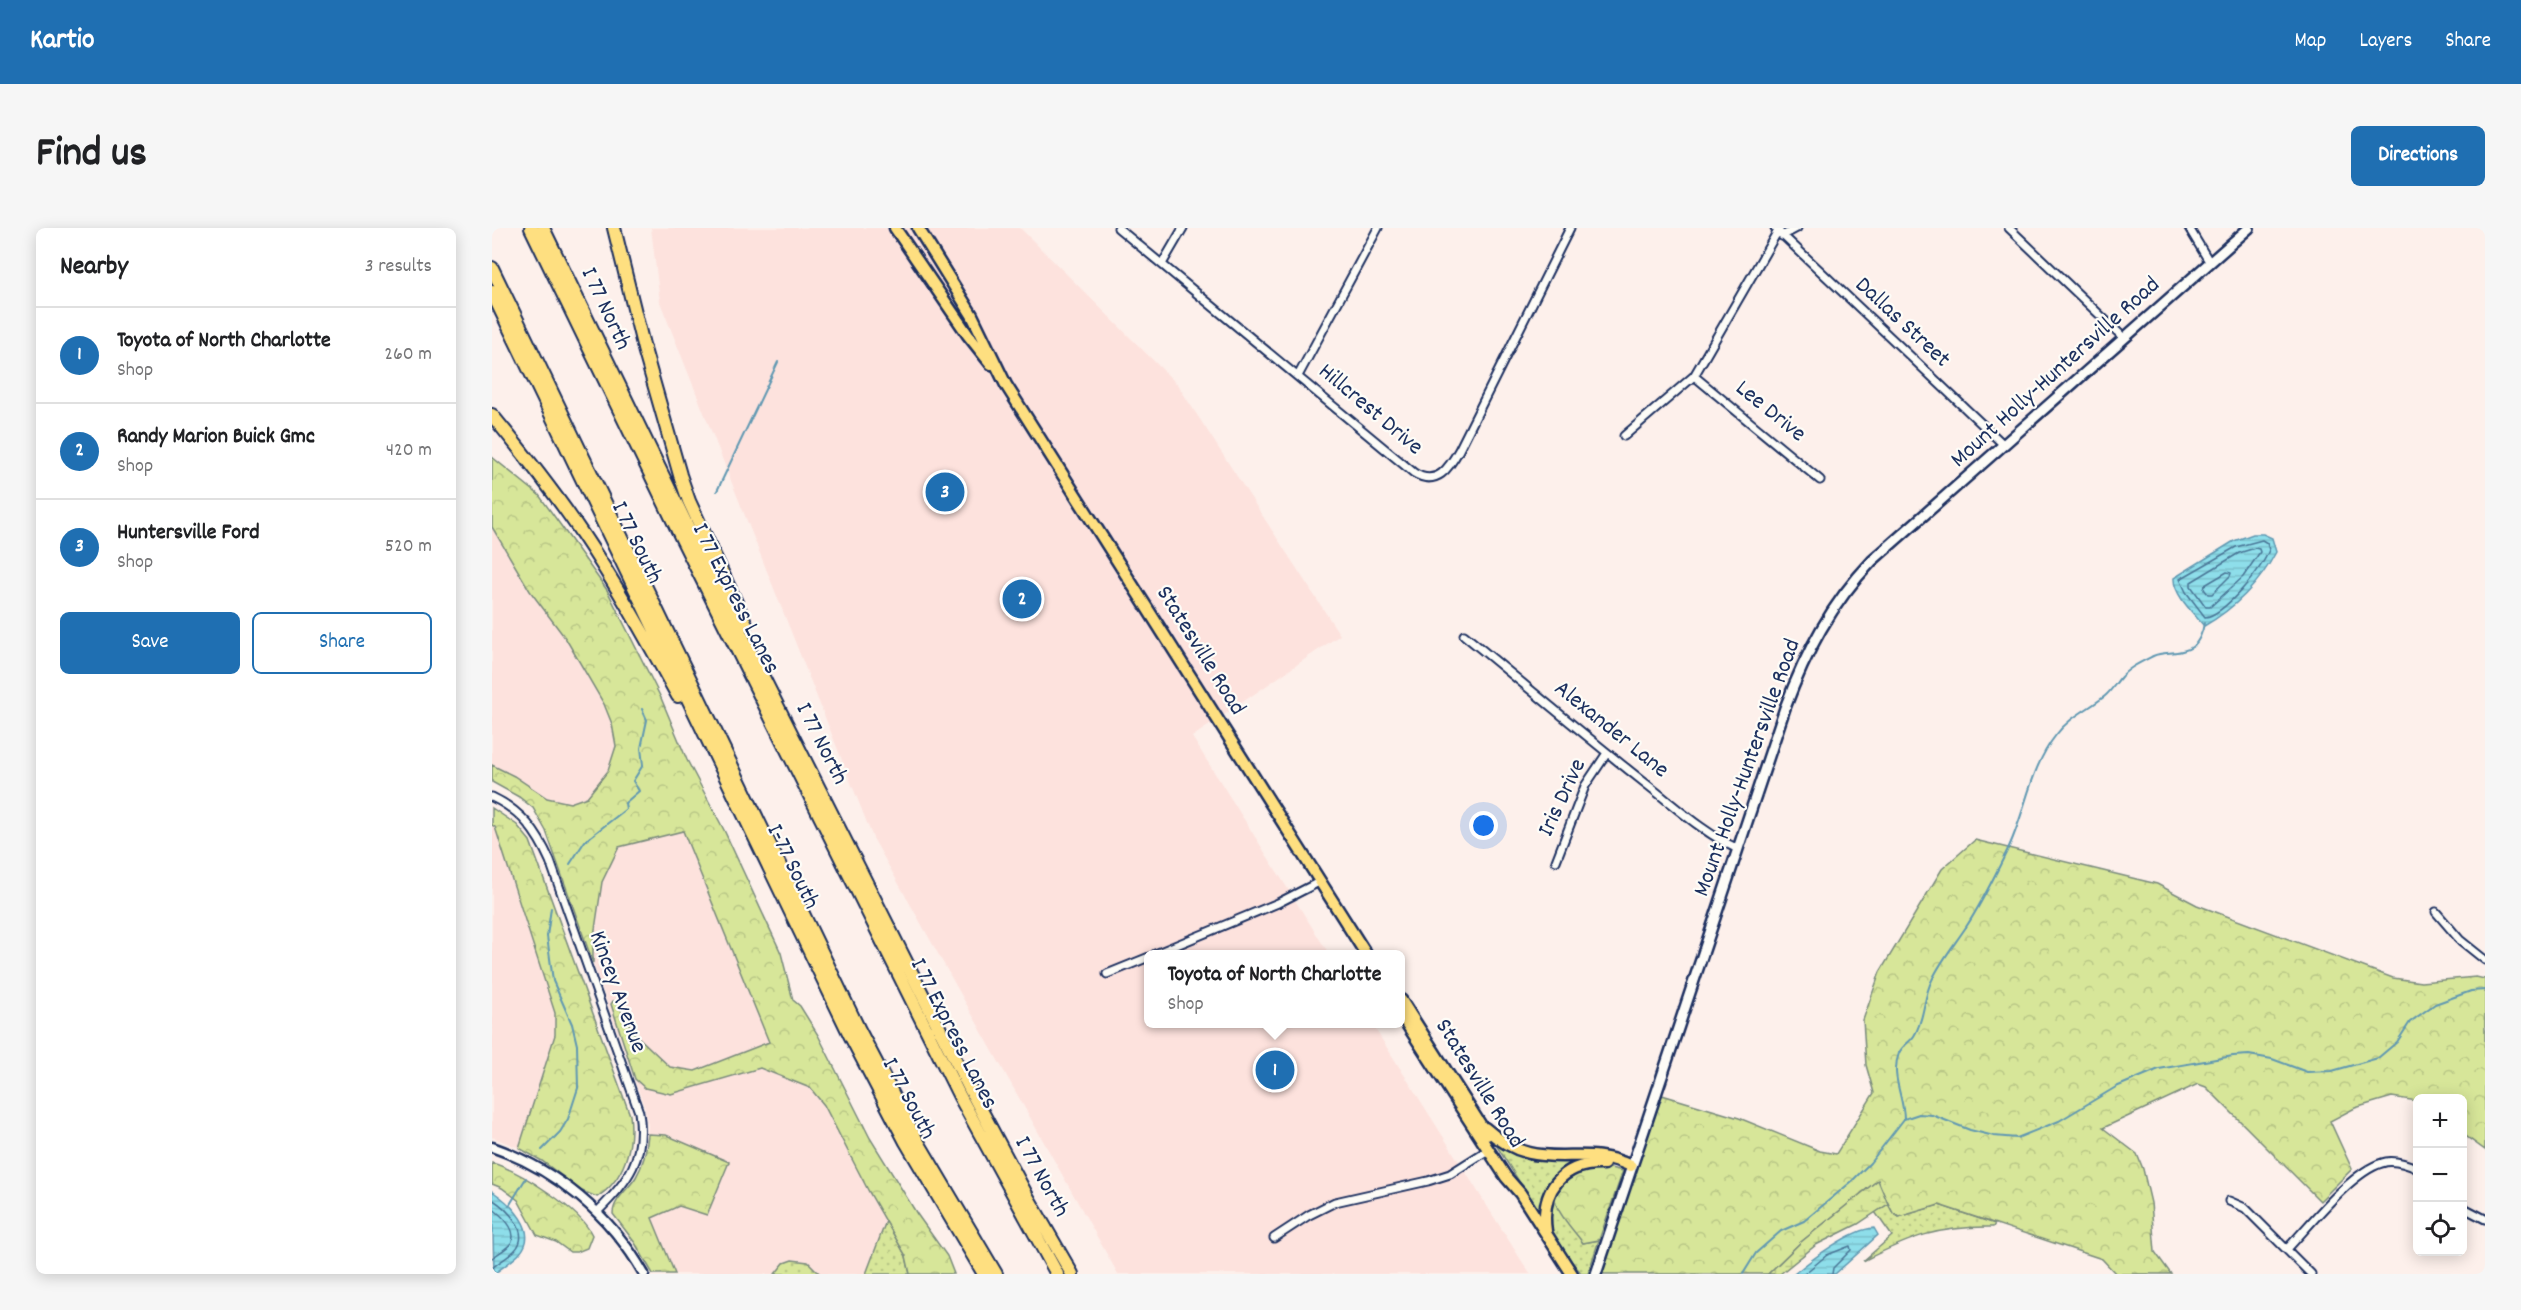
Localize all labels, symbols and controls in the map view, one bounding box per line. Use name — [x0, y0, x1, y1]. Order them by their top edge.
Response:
text: Kartio — [30, 22, 94, 62]
text: Map — [2295, 27, 2326, 57]
text: Layers — [2359, 27, 2412, 57]
text: Share — [2445, 27, 2491, 57]
text: Find us — [36, 126, 147, 186]
button: Directions — [2351, 126, 2485, 186]
text: Nearby — [60, 249, 128, 286]
text: 3 results — [365, 253, 432, 281]
street label: I 77 North — [571, 262, 639, 356]
street label: Mount Holly-Huntersville Road — [1944, 269, 2168, 477]
street label: Dallas Street — [1846, 270, 1958, 377]
text: Toyota of North Charlotte — [117, 326, 331, 357]
text: 1 — [77, 341, 82, 369]
text: 260 m — [384, 341, 432, 369]
street label: Hillcrest Drive — [1310, 356, 1430, 464]
text: Shop — [117, 357, 153, 385]
street label: Lee Drive — [1727, 373, 1813, 451]
text: Randy Marion Buick Gmc — [117, 422, 315, 453]
text: 2 — [75, 437, 84, 465]
text: 420 m — [386, 437, 432, 465]
text: Shop — [117, 453, 153, 481]
pin: 3 — [926, 470, 964, 514]
street label: I 77 South — [601, 496, 671, 590]
street label: I 77 Express Lanes — [682, 517, 788, 681]
text: Huntersville Ford — [117, 518, 260, 549]
text: 3 — [75, 533, 84, 561]
text: 520 m — [385, 533, 432, 561]
text: Shop — [117, 549, 153, 577]
pin: 2 — [1002, 576, 1042, 622]
street label: Statesville Road — [1147, 580, 1253, 722]
button: Save — [60, 612, 240, 674]
button: Share — [252, 612, 432, 674]
street label: Mount Holly-Huntersville Road — [1686, 634, 1810, 902]
street label: Alexander Lane — [1546, 673, 1676, 787]
street label: I 77 North — [786, 697, 856, 791]
street label: Iris Drive — [1530, 753, 1596, 843]
your location — [1469, 811, 1498, 840]
street label: I-77 South — [757, 819, 827, 915]
street label: Kincey Avenue — [579, 926, 655, 1058]
popup — [1144, 950, 1405, 1028]
street label: I 77 Express Lanes — [900, 952, 1006, 1116]
text: Toyota of North Charlotte — [1168, 960, 1381, 991]
text: Shop — [1168, 991, 1204, 1019]
street label: Statesville Road — [1426, 1013, 1532, 1155]
pin: 1 — [1256, 1048, 1294, 1092]
street label: I 77 South — [872, 1052, 944, 1146]
map controls — [2413, 1094, 2467, 1256]
button: + — [2413, 1094, 2467, 1148]
street label: I 77 North — [1005, 1130, 1077, 1224]
button: − — [2413, 1148, 2467, 1202]
button: locate — [2413, 1202, 2467, 1256]

